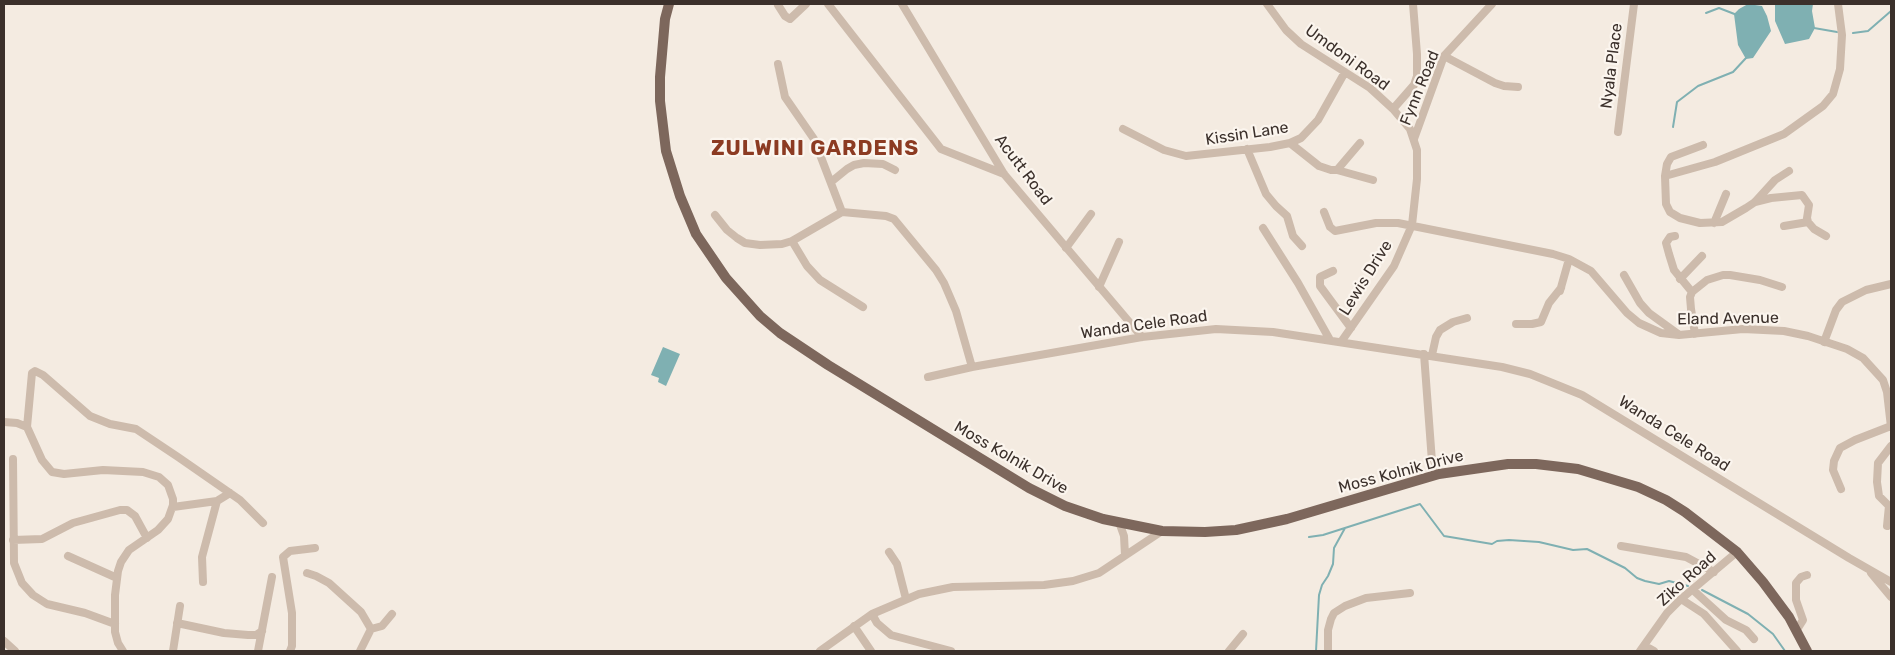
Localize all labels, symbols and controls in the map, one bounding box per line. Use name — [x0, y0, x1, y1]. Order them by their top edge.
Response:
street label: Umdoni Road — [1301, 21, 1393, 95]
street label: Nyala Place — [1597, 22, 1627, 110]
street label: Fynn Road — [1396, 48, 1444, 128]
street label: Kissin Lane — [1204, 118, 1290, 150]
street label: Acutt Road — [990, 131, 1056, 209]
district label: ZULWINI GARDENS — [709, 136, 921, 162]
street label: Lewis Drive — [1335, 237, 1397, 319]
street label: Wanda Cele Road — [1080, 307, 1208, 343]
street label: Eland Avenue — [1677, 309, 1779, 329]
street label: Wanda Cele Road — [1615, 392, 1733, 476]
street label: Moss Kolnik Drive — [951, 418, 1071, 498]
street label: Moss Kolnik Drive — [1336, 446, 1466, 498]
street label: Ziko Road — [1654, 548, 1720, 610]

